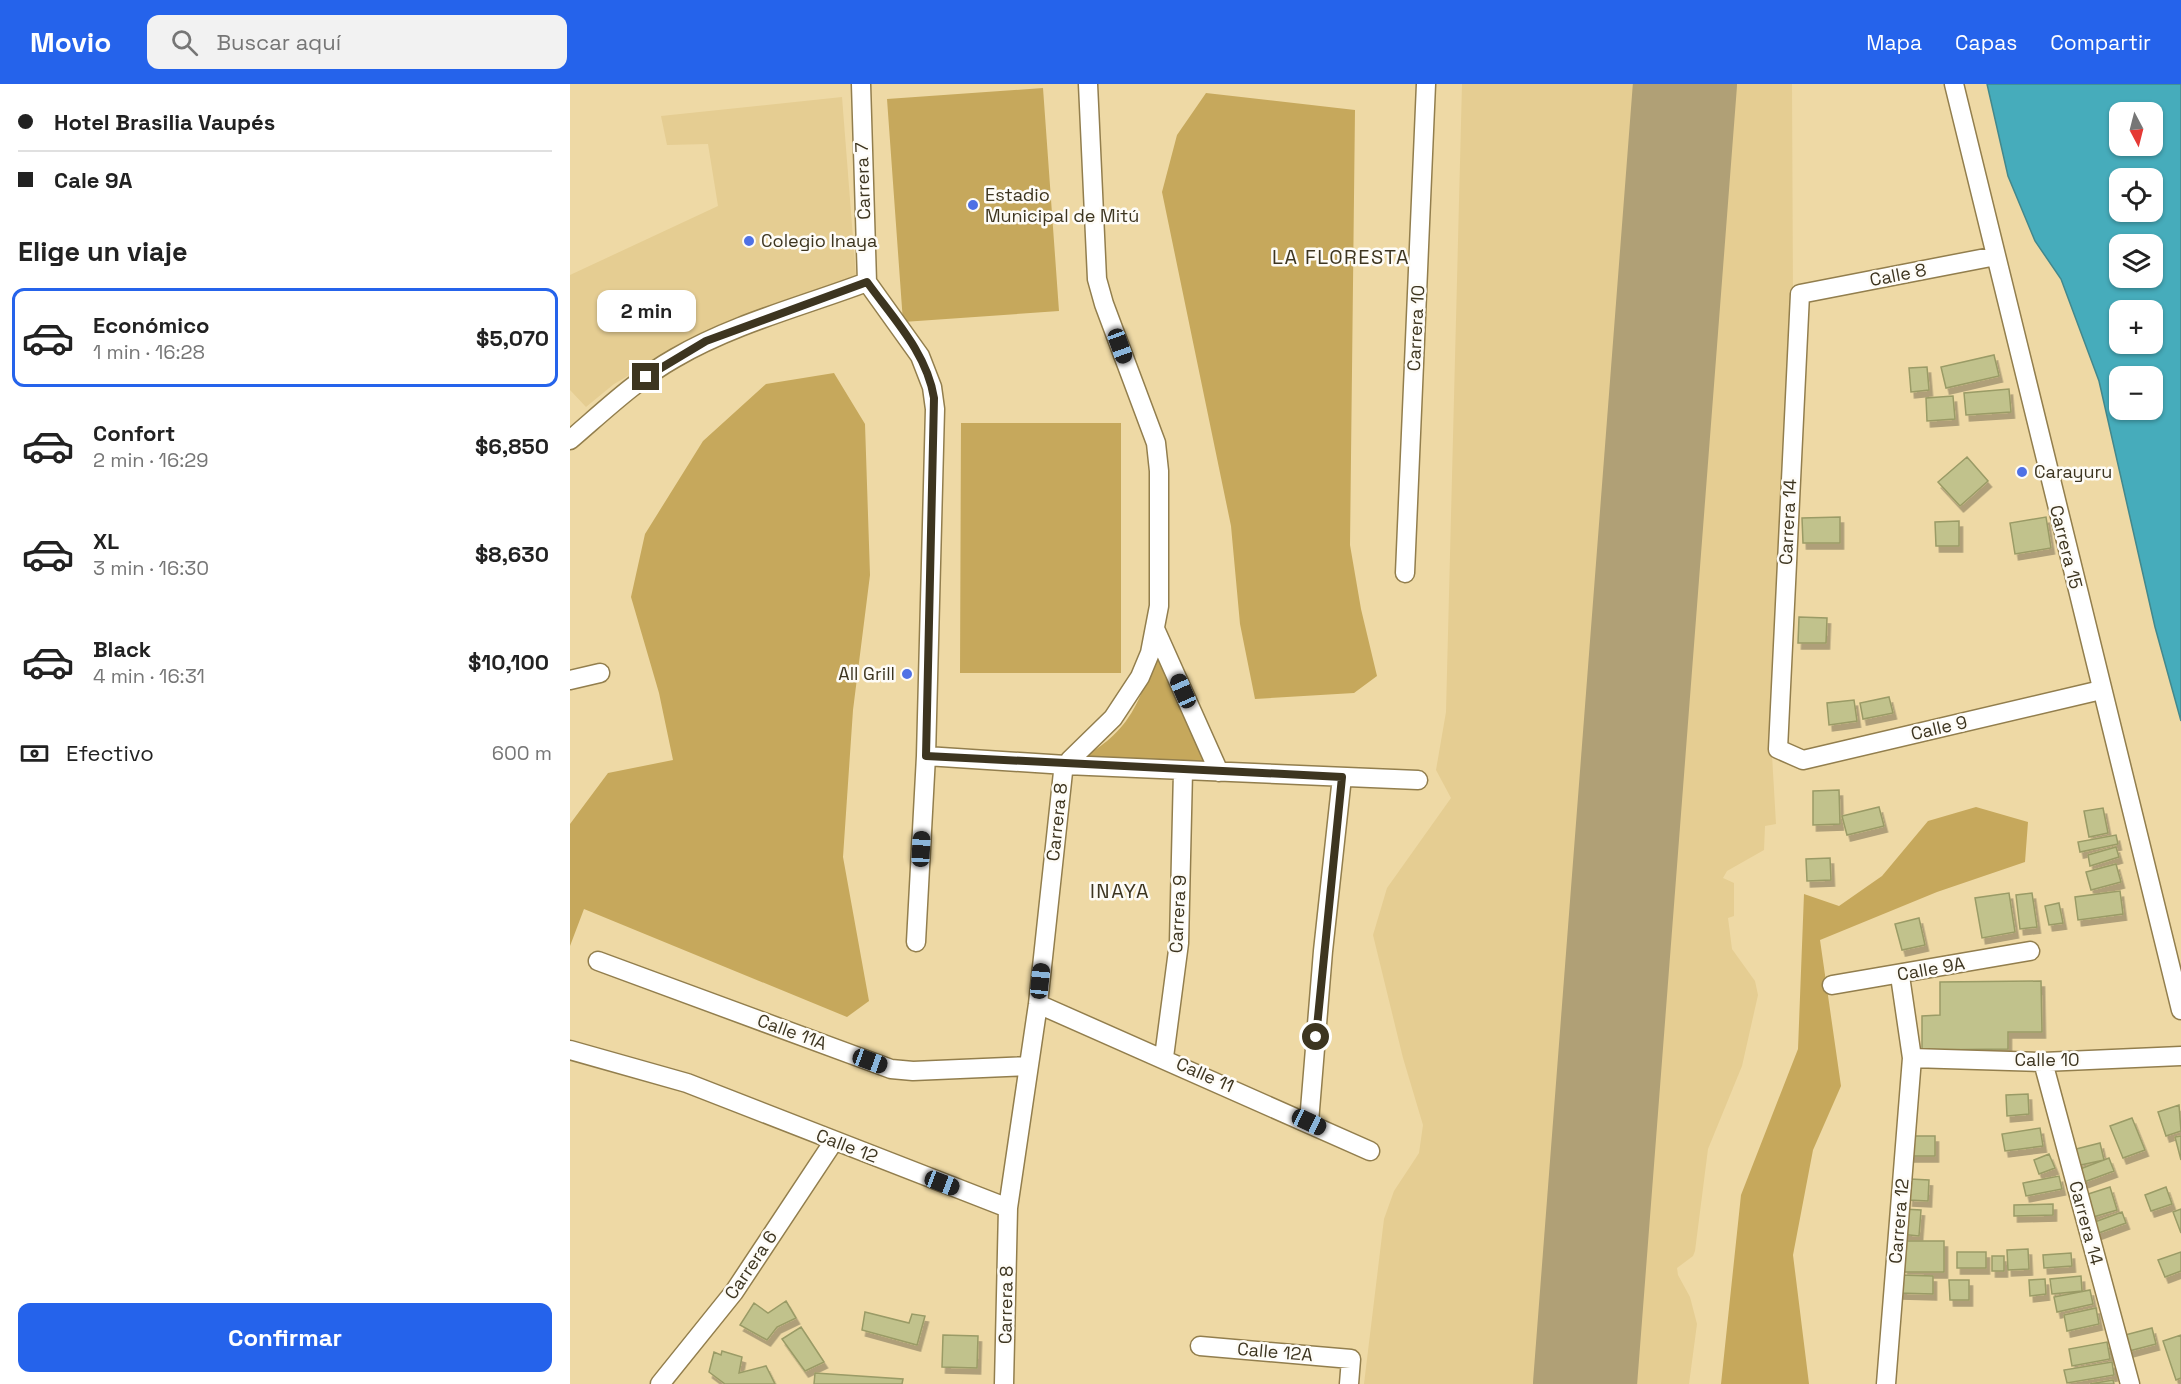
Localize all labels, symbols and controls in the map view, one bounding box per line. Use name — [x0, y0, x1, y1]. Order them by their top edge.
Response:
search box — [147, 15, 567, 69]
text: Movio — [30, 24, 111, 60]
icon: search — [168, 26, 201, 59]
text: Buscar aquí — [216, 28, 341, 56]
text: Mapa — [1866, 29, 1922, 56]
text: Capas — [1955, 29, 2017, 56]
text: Compartir — [2050, 29, 2151, 56]
north arrow — [2109, 102, 2163, 156]
map controls — [2109, 102, 2163, 420]
text: Hotel Brasilia Vaupés — [54, 108, 275, 136]
street label: Carrera 7 — [850, 142, 875, 220]
text: Cale 9A — [54, 166, 133, 194]
button: locate — [2109, 168, 2163, 222]
place label: Estadio Municipal de Mitú — [985, 183, 1139, 227]
marker: Estadio Municipal de Mitú — [966, 198, 980, 212]
place label: Colegio Inaya — [761, 229, 877, 252]
text: Elige un viaje — [18, 234, 188, 269]
marker: Colegio Inaya — [742, 234, 756, 248]
button: layers — [2109, 234, 2163, 288]
district label: LA FLORESTA — [1272, 244, 1410, 270]
street label: Calle 8 — [1868, 258, 1928, 291]
street label: Carrera 10 — [1402, 284, 1429, 372]
callout: 2 min — [596, 290, 695, 332]
text: 2 min — [621, 298, 672, 324]
button: + — [2109, 300, 2163, 354]
icon: car — [21, 311, 75, 365]
text: Económico — [93, 311, 210, 339]
text: $5,070 — [476, 324, 549, 352]
car — [1105, 326, 1135, 366]
text: 1 min · 16:28 — [93, 339, 205, 365]
route end — [632, 363, 659, 390]
button: − — [2109, 366, 2163, 420]
icon: car — [21, 419, 75, 473]
text: Confort — [93, 419, 175, 447]
text: $6,850 — [475, 432, 549, 460]
text: 2 min · 16:29 — [93, 447, 209, 473]
place label: Carayuru — [2034, 460, 2112, 483]
marker: Carayuru — [2015, 465, 2029, 479]
street label: Carrera 14 — [1774, 478, 1801, 566]
street label: Carrera 15 — [2045, 503, 2088, 591]
icon: car — [21, 527, 75, 581]
text: XL — [93, 527, 119, 555]
text: $8,630 — [475, 540, 549, 568]
text: 3 min · 16:30 — [93, 555, 209, 581]
icon: car — [21, 635, 75, 689]
text: Black — [93, 635, 151, 663]
text: $10,100 — [468, 648, 549, 676]
place label: All Grill — [838, 662, 895, 685]
text: 4 min · 16:31 — [93, 663, 205, 689]
marker: All Grill — [900, 667, 914, 681]
car — [1167, 671, 1199, 711]
street label: Calle 9 — [1909, 710, 1969, 745]
icon: cash — [18, 737, 51, 770]
text: Efectivo — [66, 739, 154, 767]
text: 600 m — [492, 740, 552, 766]
street label: Carrera 8 — [1041, 782, 1072, 862]
car — [911, 831, 931, 867]
street label: Carrera 9 — [1164, 874, 1191, 954]
district label: INAYA — [1090, 878, 1150, 904]
street label: Calle 9A — [1895, 951, 1967, 986]
car — [1029, 962, 1051, 1000]
street label: Calle 11A — [754, 1008, 830, 1055]
route start — [1302, 1023, 1329, 1050]
car — [850, 1046, 890, 1076]
street label: Calle 10 — [2014, 1048, 2080, 1071]
street label: Calle 11 — [1173, 1052, 1238, 1097]
car — [1289, 1106, 1329, 1138]
street label: Calle 12 — [813, 1123, 881, 1168]
car — [922, 1168, 962, 1198]
street label: Carrera 12 — [1883, 1177, 1914, 1265]
street label: Carrera 14 — [2064, 1178, 2109, 1267]
street label: Carrera 6 — [719, 1226, 782, 1304]
street label: Carrera 8 — [993, 1266, 1018, 1344]
button: Confirmar — [18, 1303, 552, 1372]
street label: Calle 12A — [1236, 1337, 1314, 1366]

